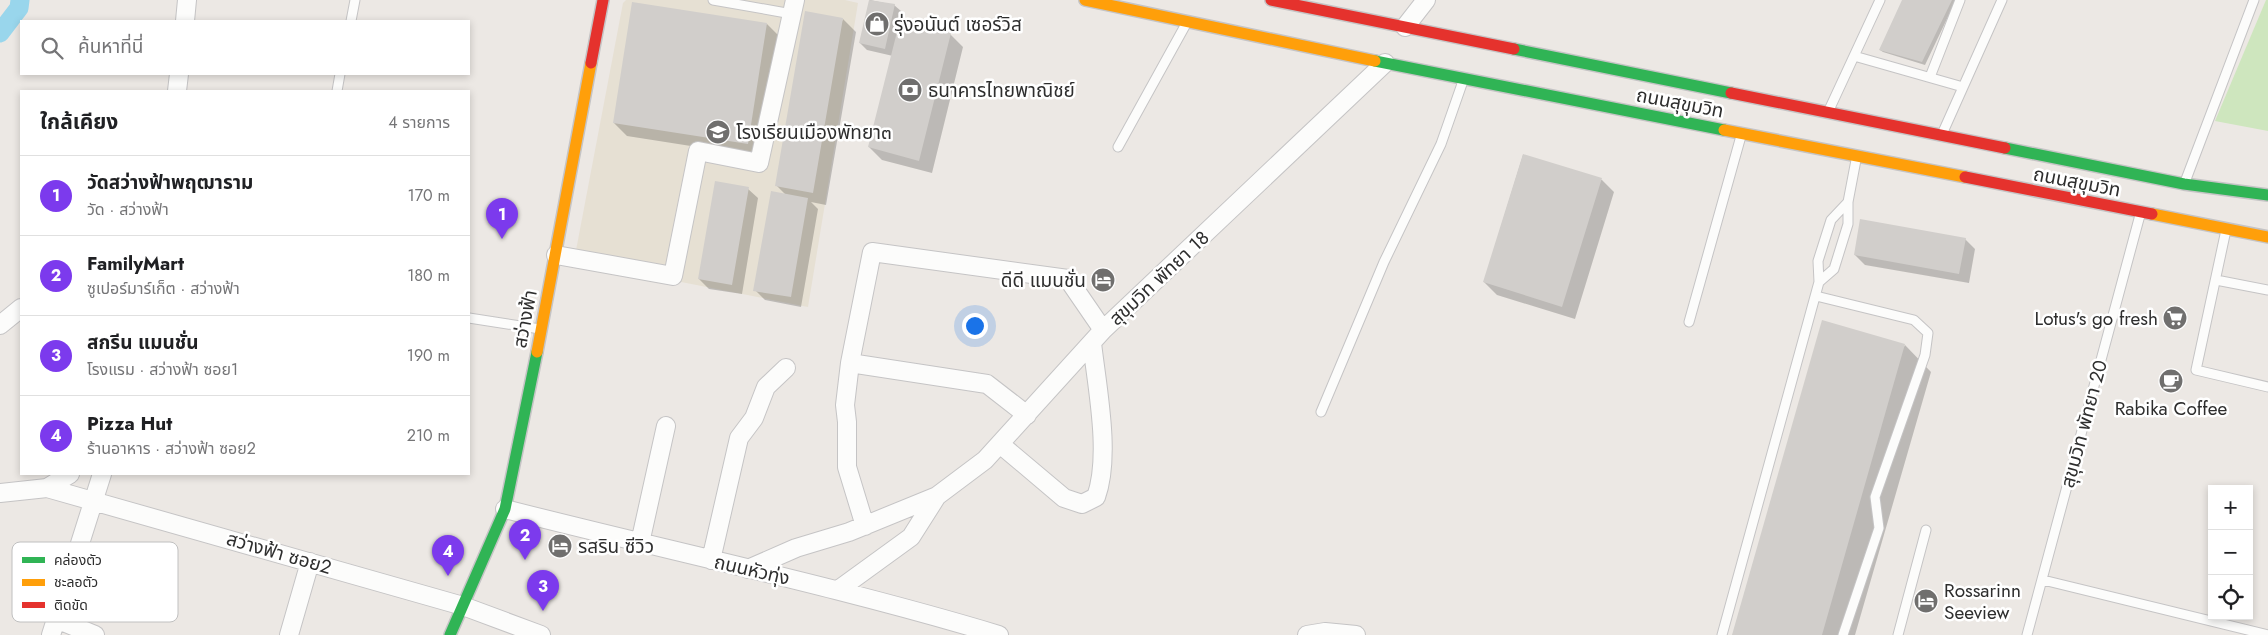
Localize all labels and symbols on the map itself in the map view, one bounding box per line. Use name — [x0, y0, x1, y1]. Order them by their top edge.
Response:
shop icon: รุ่งอนันต์ เซอร์วิส — [864, 11, 890, 37]
place label: รุ่งอนันต์ เซอร์วิส — [894, 11, 1022, 38]
bank icon: ธนาคารไทยพาณิชย์ — [897, 77, 923, 103]
place label: ธนาคารไทยพาณิชย์ — [928, 77, 1075, 104]
street label: ถนนสุขุมวิท — [1634, 81, 1726, 125]
school or university icon: โรงเรียนเมืองพัทยา๓ — [705, 119, 731, 145]
place label: โรงเรียนเมืองพัทยา๓ — [736, 119, 892, 146]
street label: ถนนสุขุมวิท — [2031, 160, 2123, 204]
pin: 1 — [486, 198, 518, 239]
street label: สุขุมวิท พัทยา 18 — [1103, 224, 1215, 332]
place label: ดีดี แมนชั่น — [1001, 267, 1086, 294]
hotel icon: ดีดี แมนชั่น — [1090, 267, 1116, 293]
street label: สว่างฟ้า — [506, 288, 544, 350]
place label: Lotus's go fresh — [2035, 305, 2158, 332]
supermarket icon: Lotus's go fresh — [2162, 305, 2188, 331]
your location — [962, 313, 988, 339]
street label: สุขุมวิท พัทยา 20 — [2054, 357, 2114, 491]
cafe icon: Rabika Coffee — [2158, 368, 2184, 394]
place label: Rabika Coffee — [2115, 395, 2228, 422]
pin: 2 — [509, 519, 541, 560]
street label: สว่างฟ้า ซอย2 — [223, 525, 335, 581]
hotel icon: รสริน ซีวิว — [547, 533, 573, 559]
place label: รสริน ซีวิว — [578, 533, 654, 560]
pin: 4 — [432, 535, 464, 576]
legend — [12, 542, 178, 622]
street label: ถนนหัวทุ่ง — [711, 548, 793, 592]
text: คล่องตัว — [54, 550, 102, 570]
pin: 3 — [527, 570, 559, 611]
text: ชะลอตัว — [54, 572, 98, 592]
place label: Rossarinn Seeview — [1944, 577, 2021, 626]
hotel icon: Rossarinn Seeview — [1913, 588, 1939, 614]
text: ติดขัด — [54, 595, 88, 615]

